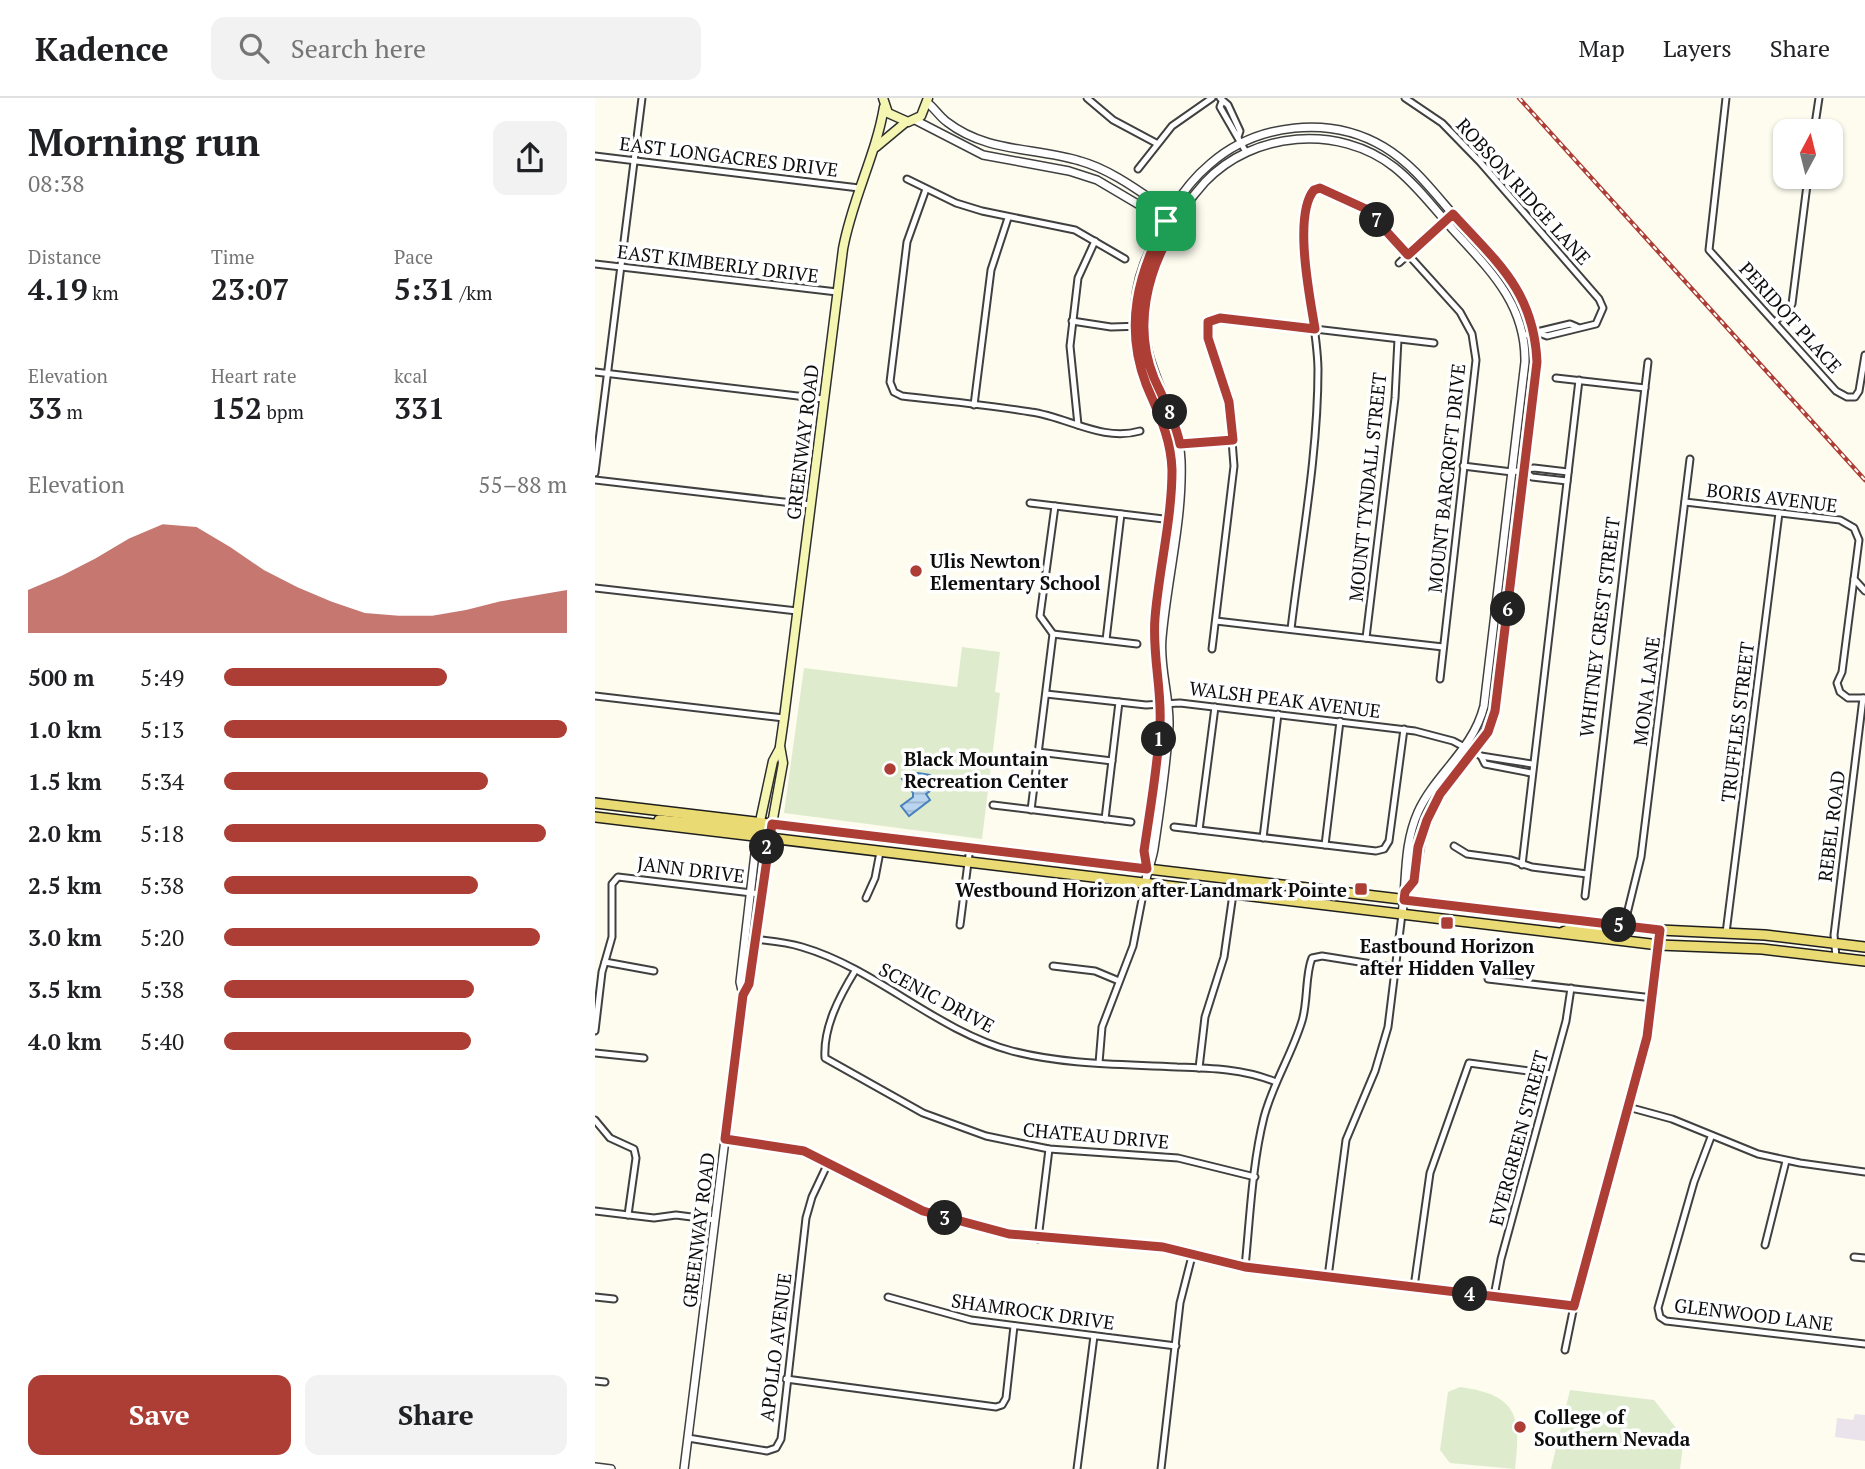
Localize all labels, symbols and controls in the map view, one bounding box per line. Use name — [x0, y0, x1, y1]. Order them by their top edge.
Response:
search box — [211, 17, 701, 80]
text: Kadence — [35, 27, 169, 70]
icon: search — [235, 29, 273, 67]
text: Search here — [291, 31, 426, 65]
text: Map — [1578, 32, 1625, 64]
text: Layers — [1663, 32, 1732, 64]
text: Share — [1770, 32, 1830, 64]
street label: ROBSON RIDGE LANE — [1451, 112, 1597, 270]
text: Morning run — [28, 117, 260, 167]
north arrow — [1773, 119, 1843, 189]
map controls — [1773, 119, 1843, 189]
button: share — [493, 121, 567, 195]
street label: EAST LONGACRES DRIVE — [618, 130, 840, 182]
text: 08:38 — [28, 168, 85, 199]
pin — [1136, 191, 1196, 251]
icon: arrive — [1147, 202, 1185, 240]
pin: 7 — [1359, 202, 1395, 238]
text: 7 — [1371, 207, 1382, 232]
street label: EAST KIMBERLY DRIVE — [616, 238, 820, 288]
text: Distance — [28, 244, 101, 269]
text: Time — [211, 244, 254, 269]
text: Pace — [394, 244, 433, 269]
street label: PERIDOT PLACE — [1734, 256, 1848, 378]
text: 4.19 — [28, 269, 88, 309]
text: 23:07 — [211, 269, 289, 309]
text: 5:31 — [394, 269, 455, 309]
text: km — [88, 280, 119, 305]
text: /km — [455, 280, 493, 305]
street label: MOUNT BARCROFT DRIVE — [1422, 362, 1470, 594]
text: Elevation — [28, 363, 108, 388]
text: Heart rate — [211, 363, 296, 388]
text: kcal — [394, 363, 428, 388]
street label: GREENWAY ROAD — [780, 363, 824, 521]
street label: MOUNT TYNDALL STREET — [1343, 371, 1391, 603]
text: 33 — [28, 388, 62, 428]
text: 152 — [211, 388, 262, 428]
text: 331 — [394, 388, 445, 428]
pin: 8 — [1153, 394, 1187, 430]
text: m — [62, 399, 83, 424]
text: bpm — [262, 399, 304, 424]
text: 8 — [1164, 399, 1175, 424]
text: Elevation — [28, 469, 125, 500]
text: 55–88 m — [478, 469, 567, 500]
street label: BORIS AVENUE — [1705, 477, 1839, 517]
street label: WHITNEY CREST STREET — [1573, 515, 1625, 739]
place label: Ulis Newton Elementary School — [930, 548, 1101, 595]
marker: Ulis Newton Elementary School — [908, 563, 924, 579]
pin: 6 — [1490, 592, 1525, 626]
text: 6 — [1502, 596, 1513, 621]
street label: MONA LANE — [1627, 635, 1665, 747]
street label: TRUFFLES STREET — [1715, 640, 1759, 804]
text: 500 m — [28, 662, 94, 693]
text: 5:49 — [140, 662, 184, 693]
street label: WALSH PEAK AVENUE — [1188, 675, 1382, 723]
text: 1.0 km — [28, 714, 102, 745]
text: 5:13 — [140, 714, 184, 745]
pin: 1 — [1141, 722, 1177, 756]
text: 1 — [1153, 726, 1164, 751]
place label: Black Mountain Recreation Center — [904, 746, 1069, 793]
marker: Black Mountain Recreation Center — [882, 761, 898, 777]
text: 1.5 km — [28, 766, 102, 797]
text: 5:34 — [140, 766, 184, 797]
street label: REBEL ROAD — [1812, 769, 1850, 883]
text: 2.0 km — [28, 818, 102, 849]
text: 5:18 — [140, 818, 184, 849]
pin: 2 — [749, 830, 785, 864]
text: 2 — [761, 834, 772, 859]
street label: JANN DRIVE — [636, 850, 746, 888]
text: 2.5 km — [28, 870, 102, 901]
text: 5:38 — [140, 870, 184, 901]
place label: Westbound Horizon after Landmark Pointe — [955, 877, 1347, 902]
marker: Westbound Horizon after Landmark Pointe — [1353, 881, 1369, 897]
pin: 5 — [1601, 908, 1637, 942]
text: 5 — [1613, 912, 1624, 937]
marker: Eastbound Horizon after Hidden Valley — [1439, 915, 1455, 931]
text: 3.0 km — [28, 922, 102, 953]
text: 5:20 — [140, 922, 184, 953]
place label: Eastbound Horizon after Hidden Valley — [1360, 933, 1535, 980]
street label: SCENIC DRIVE — [875, 956, 999, 1038]
text: 3.5 km — [28, 974, 102, 1005]
text: 5:38 — [140, 974, 184, 1005]
text: 4.0 km — [28, 1026, 102, 1057]
text: 5:40 — [140, 1026, 184, 1057]
street label: EVERGREEN STREET — [1483, 1047, 1553, 1228]
street label: CHATEAU DRIVE — [1022, 1116, 1170, 1154]
street label: GREENWAY ROAD — [676, 1151, 720, 1309]
pin: 3 — [927, 1200, 963, 1236]
text: 3 — [939, 1205, 950, 1230]
street label: APOLLO AVENUE — [753, 1271, 797, 1423]
pin: 4 — [1453, 1276, 1487, 1312]
text: 4 — [1464, 1281, 1475, 1306]
street label: SHAMROCK DRIVE — [950, 1287, 1116, 1335]
street label: GLENWOOD LANE — [1673, 1292, 1835, 1336]
button: Save — [28, 1375, 291, 1455]
button: Share — [305, 1375, 567, 1455]
place label: College of Southern Nevada — [1534, 1404, 1691, 1451]
marker: College of Southern Nevada — [1512, 1419, 1528, 1435]

